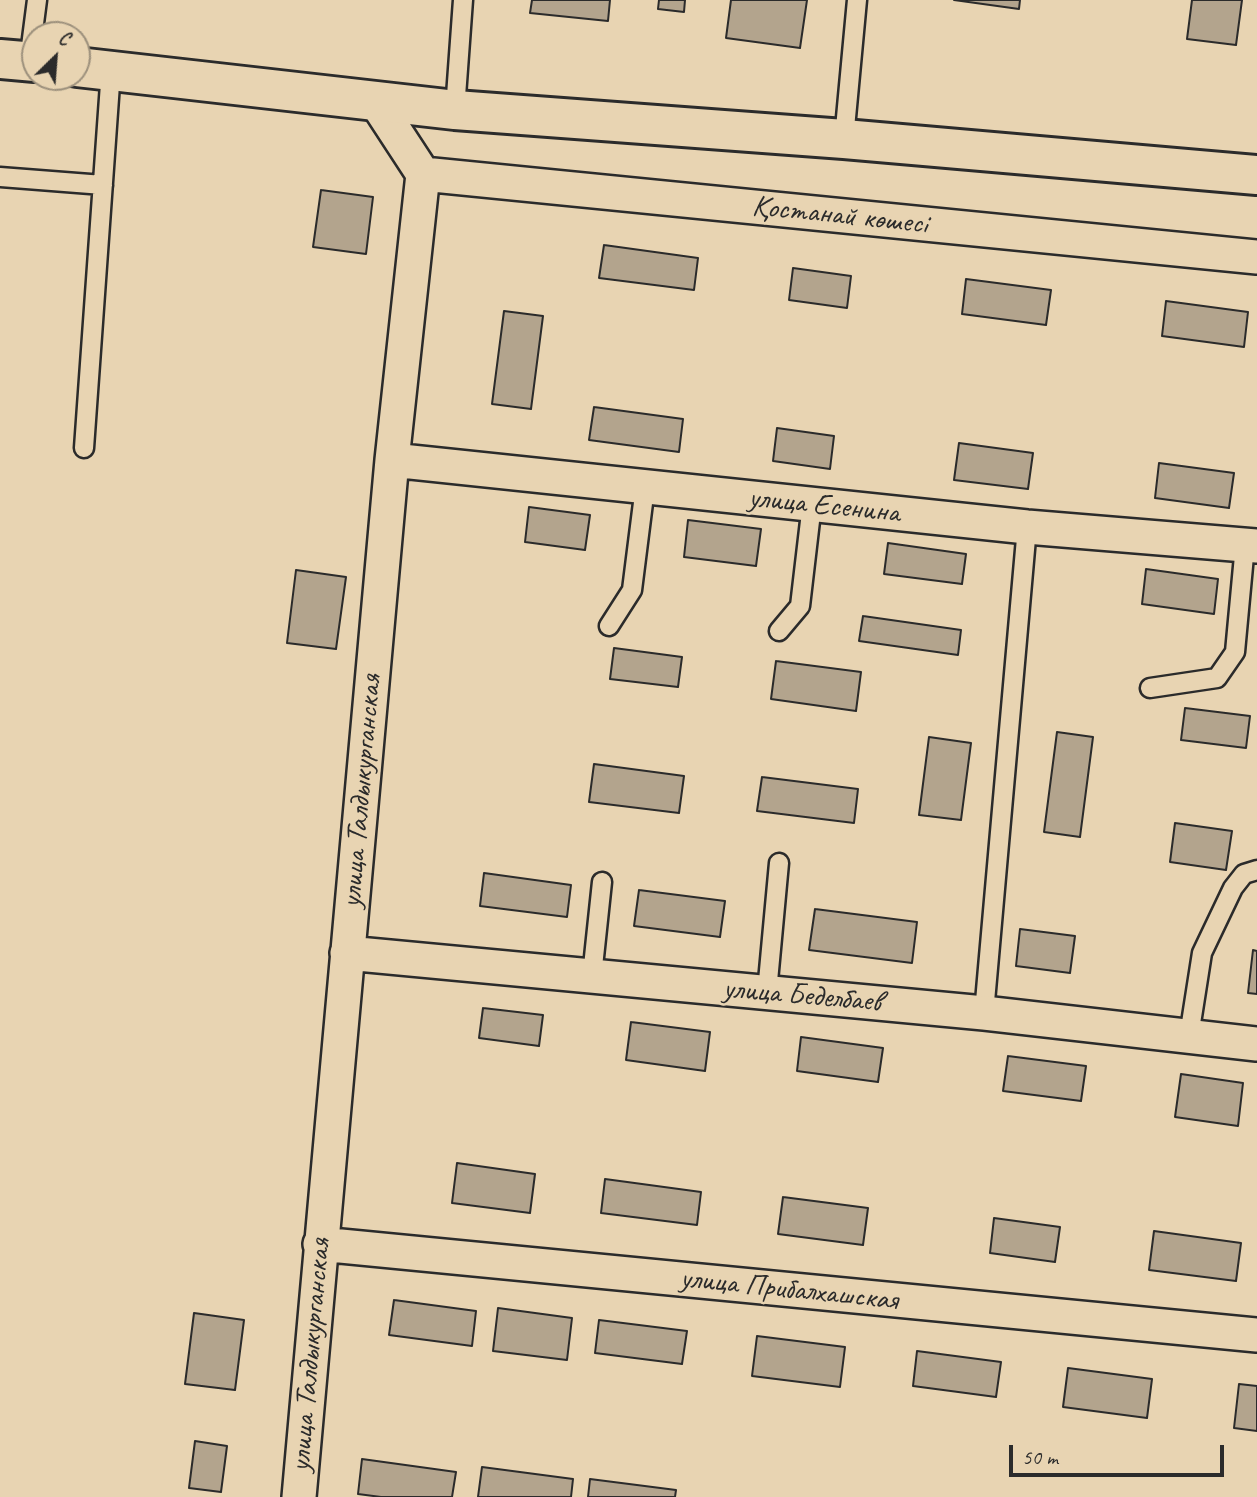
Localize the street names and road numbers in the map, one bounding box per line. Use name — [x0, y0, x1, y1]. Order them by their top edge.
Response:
street label: Қостанай көшесі — [750, 189, 930, 243]
street label: улица Есенина — [747, 480, 901, 532]
street label: улица Талдыкурганская — [334, 673, 390, 909]
street label: улица Беделбаев — [722, 971, 882, 1021]
street label: улица Талдыкурганская — [283, 1237, 339, 1473]
street label: улица Прибалхашская — [679, 1261, 899, 1319]

